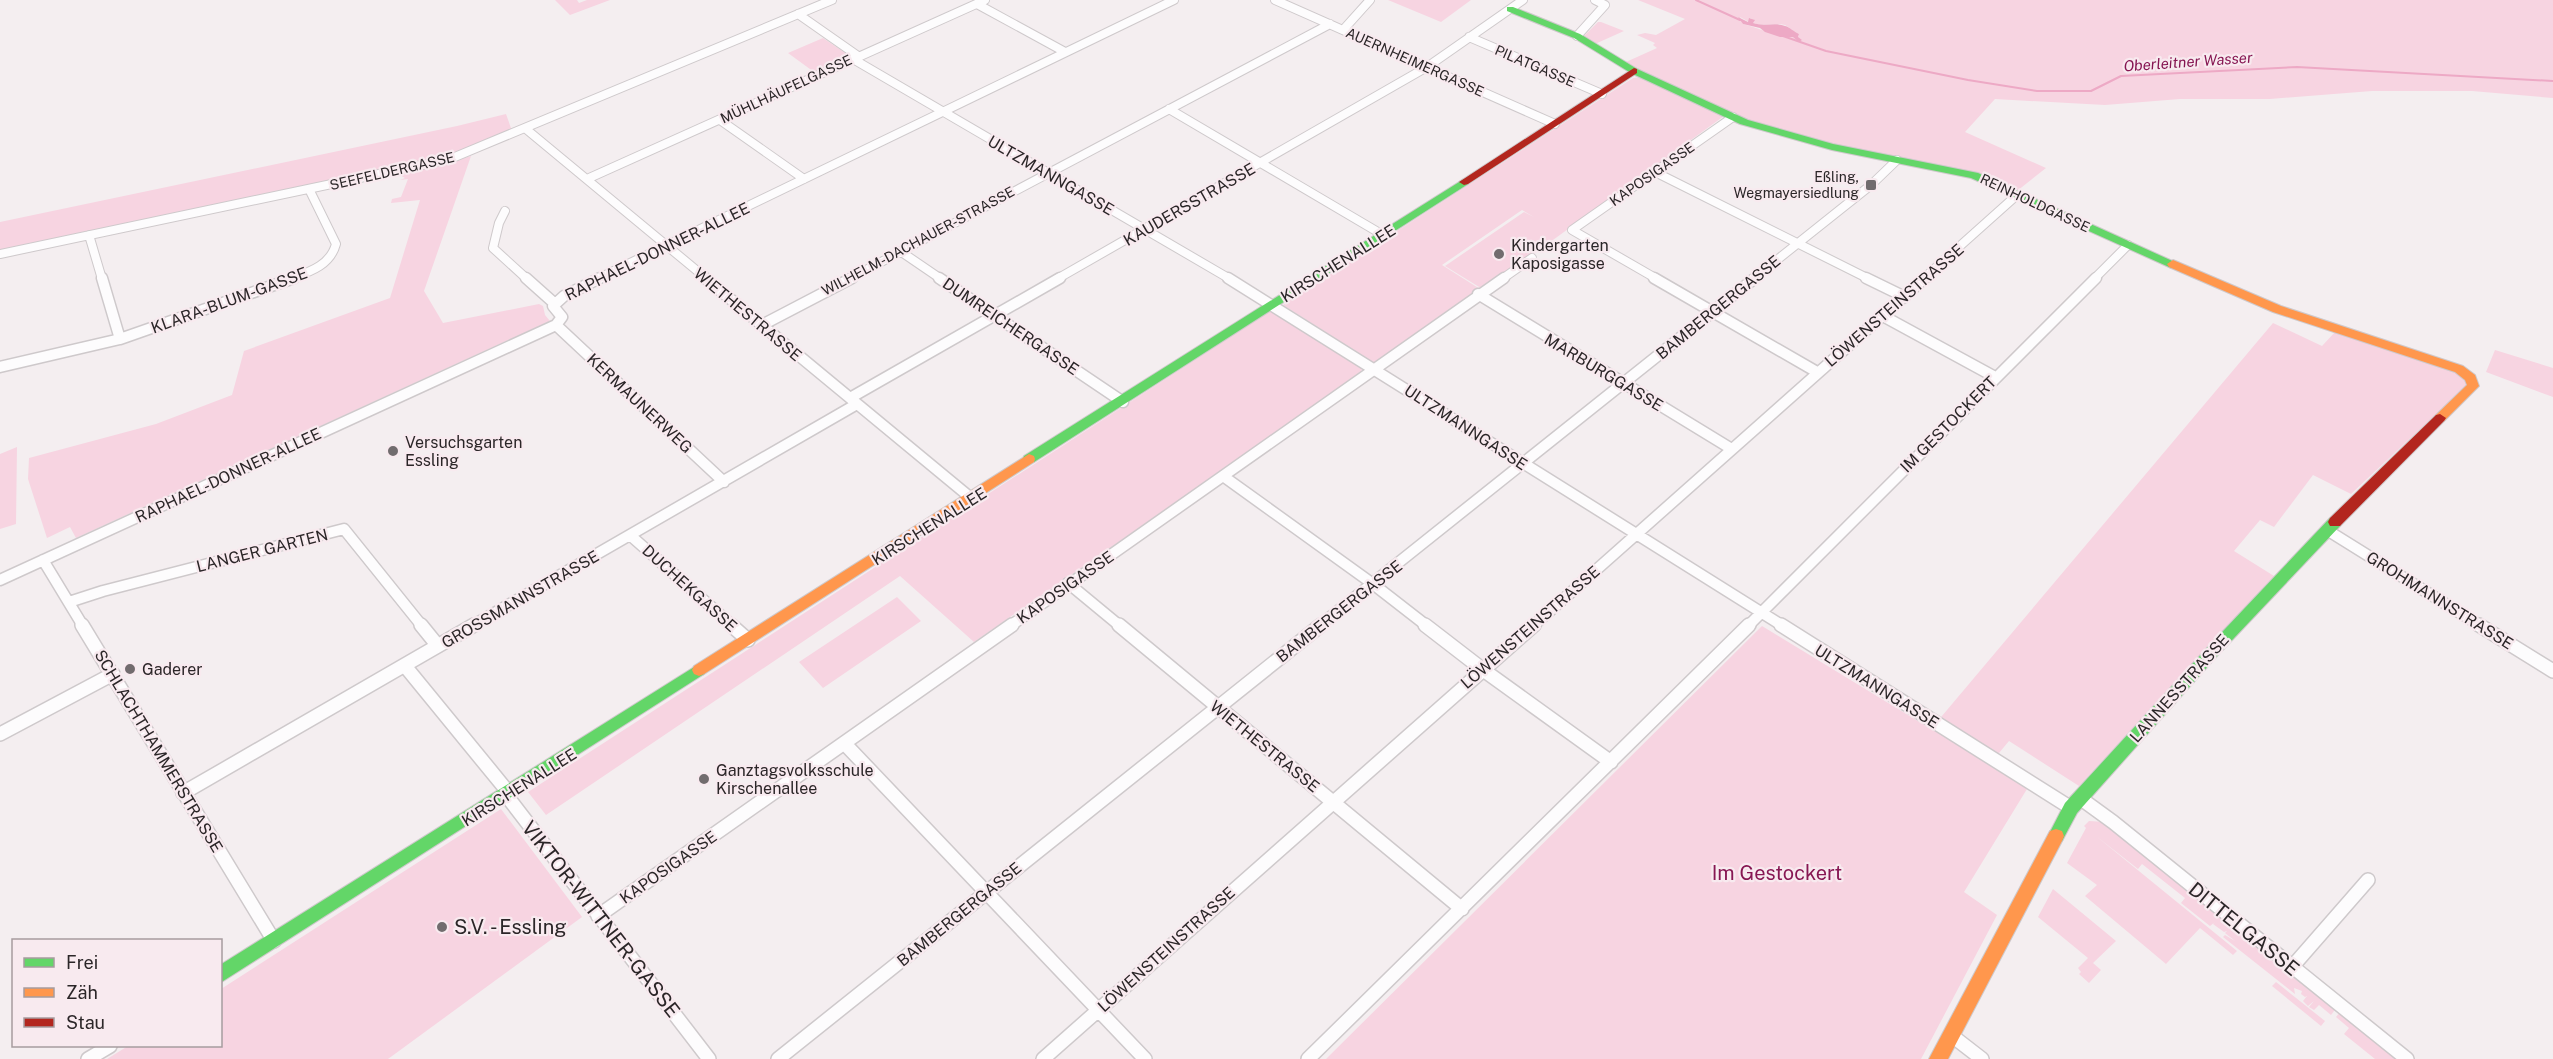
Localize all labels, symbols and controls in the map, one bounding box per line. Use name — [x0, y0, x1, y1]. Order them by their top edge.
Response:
street label: AUERNHEIMERGASSE — [1343, 24, 1487, 100]
street label: PILATGASSE — [1492, 42, 1578, 90]
water label: Oberleitner Wasser — [2123, 48, 2253, 74]
street label: MÜHLHÄUFELGASSE — [717, 50, 854, 127]
street label: ULTZMANNGASSE — [984, 132, 1117, 219]
street label: KAPOSIGASSE — [1607, 139, 1697, 209]
street label: SEEFELDERGASSE — [328, 149, 456, 193]
street label: KAUDERSSTRASSE — [1120, 159, 1259, 250]
place label: Eßling, Wegmayersiedlung — [1733, 169, 1859, 201]
street label: REINHOLDGASSE — [1978, 171, 2092, 235]
marker: Eßling, Wegmayersiedlung — [1864, 178, 1878, 192]
street label: WILHELM-DACHAUER-STRASSE — [819, 183, 1017, 299]
street label: RAPHAEL-DONNER-ALLEE — [562, 198, 753, 304]
street label: KIRSCHENALLEE — [1277, 220, 1399, 306]
place label: Kindergarten Kaposigasse — [1511, 236, 1609, 273]
street label: LÖWENSTEINSTRASSE — [1820, 239, 1968, 371]
marker: Kindergarten Kaposigasse — [1492, 247, 1506, 261]
street label: BAMBERGERGASSE — [1652, 251, 1784, 363]
street label: KLARA-BLUM-GASSE — [148, 263, 310, 338]
street label: WIETHESTRASSE — [690, 264, 806, 365]
street label: DUMREICHERGASSE — [939, 274, 1082, 379]
street label: MARBURGGASSE — [1541, 330, 1667, 415]
street label: KERMAUNERWEG — [583, 350, 696, 457]
street label: IM GESTOCKERT — [1896, 372, 2001, 476]
street label: ULTZMANNGASSE — [1401, 381, 1531, 474]
street label: RAPHAEL-DONNER-ALLEE — [132, 424, 324, 527]
place label: Versuchsgarten Essling — [405, 433, 522, 470]
marker: Versuchsgarten Essling — [386, 444, 400, 458]
street label: KIRSCHENALLEE — [868, 483, 990, 569]
street label: LANGER GARTEN — [194, 525, 330, 576]
street label: DUCHEKGASSE — [638, 541, 741, 636]
street label: GROSSMANNSTRASSE — [438, 547, 602, 652]
street label: KAPOSIGASSE — [1013, 547, 1117, 628]
street label: GROHMANNSTRASSE — [2363, 547, 2517, 653]
street label: BAMBERGERGASSE — [1273, 556, 1406, 666]
street label: LÖWENSTEINSTRASSE — [1456, 561, 1604, 693]
street label: LANNESSTRASSE — [2126, 630, 2233, 746]
street label: ULTZMANNGASSE — [1811, 641, 1942, 732]
street label: SCHLACHTHAMMERSTRASSE — [91, 647, 227, 856]
place label: Gaderer — [142, 660, 203, 679]
marker: Gaderer — [123, 662, 137, 676]
street label: WIETHESTRASSE — [1206, 696, 1323, 796]
street label: KIRSCHENALLEE — [458, 744, 580, 830]
place label: Ganztagsvolksschule Kirschenallee — [716, 761, 874, 798]
marker: Ganztagsvolksschule Kirschenallee — [697, 772, 711, 786]
street label: VIKTOR-WITTNER-GASSE — [517, 816, 685, 1022]
street label: KAPOSIGASSE — [616, 827, 720, 908]
street label: BAMBERGERGASSE — [893, 858, 1025, 970]
park label: Im Gestockert — [1712, 861, 1842, 885]
street label: DITTELGASSE — [2184, 877, 2304, 981]
street label: LÖWENSTEINSTRASSE — [1093, 882, 1239, 1016]
place label: S.V. - Essling — [454, 915, 567, 939]
marker: S.V. - Essling — [435, 920, 449, 934]
legend — [12, 939, 222, 1047]
text: Frei — [66, 952, 98, 973]
text: Zäh — [66, 982, 98, 1003]
text: Stau — [66, 1012, 105, 1033]

